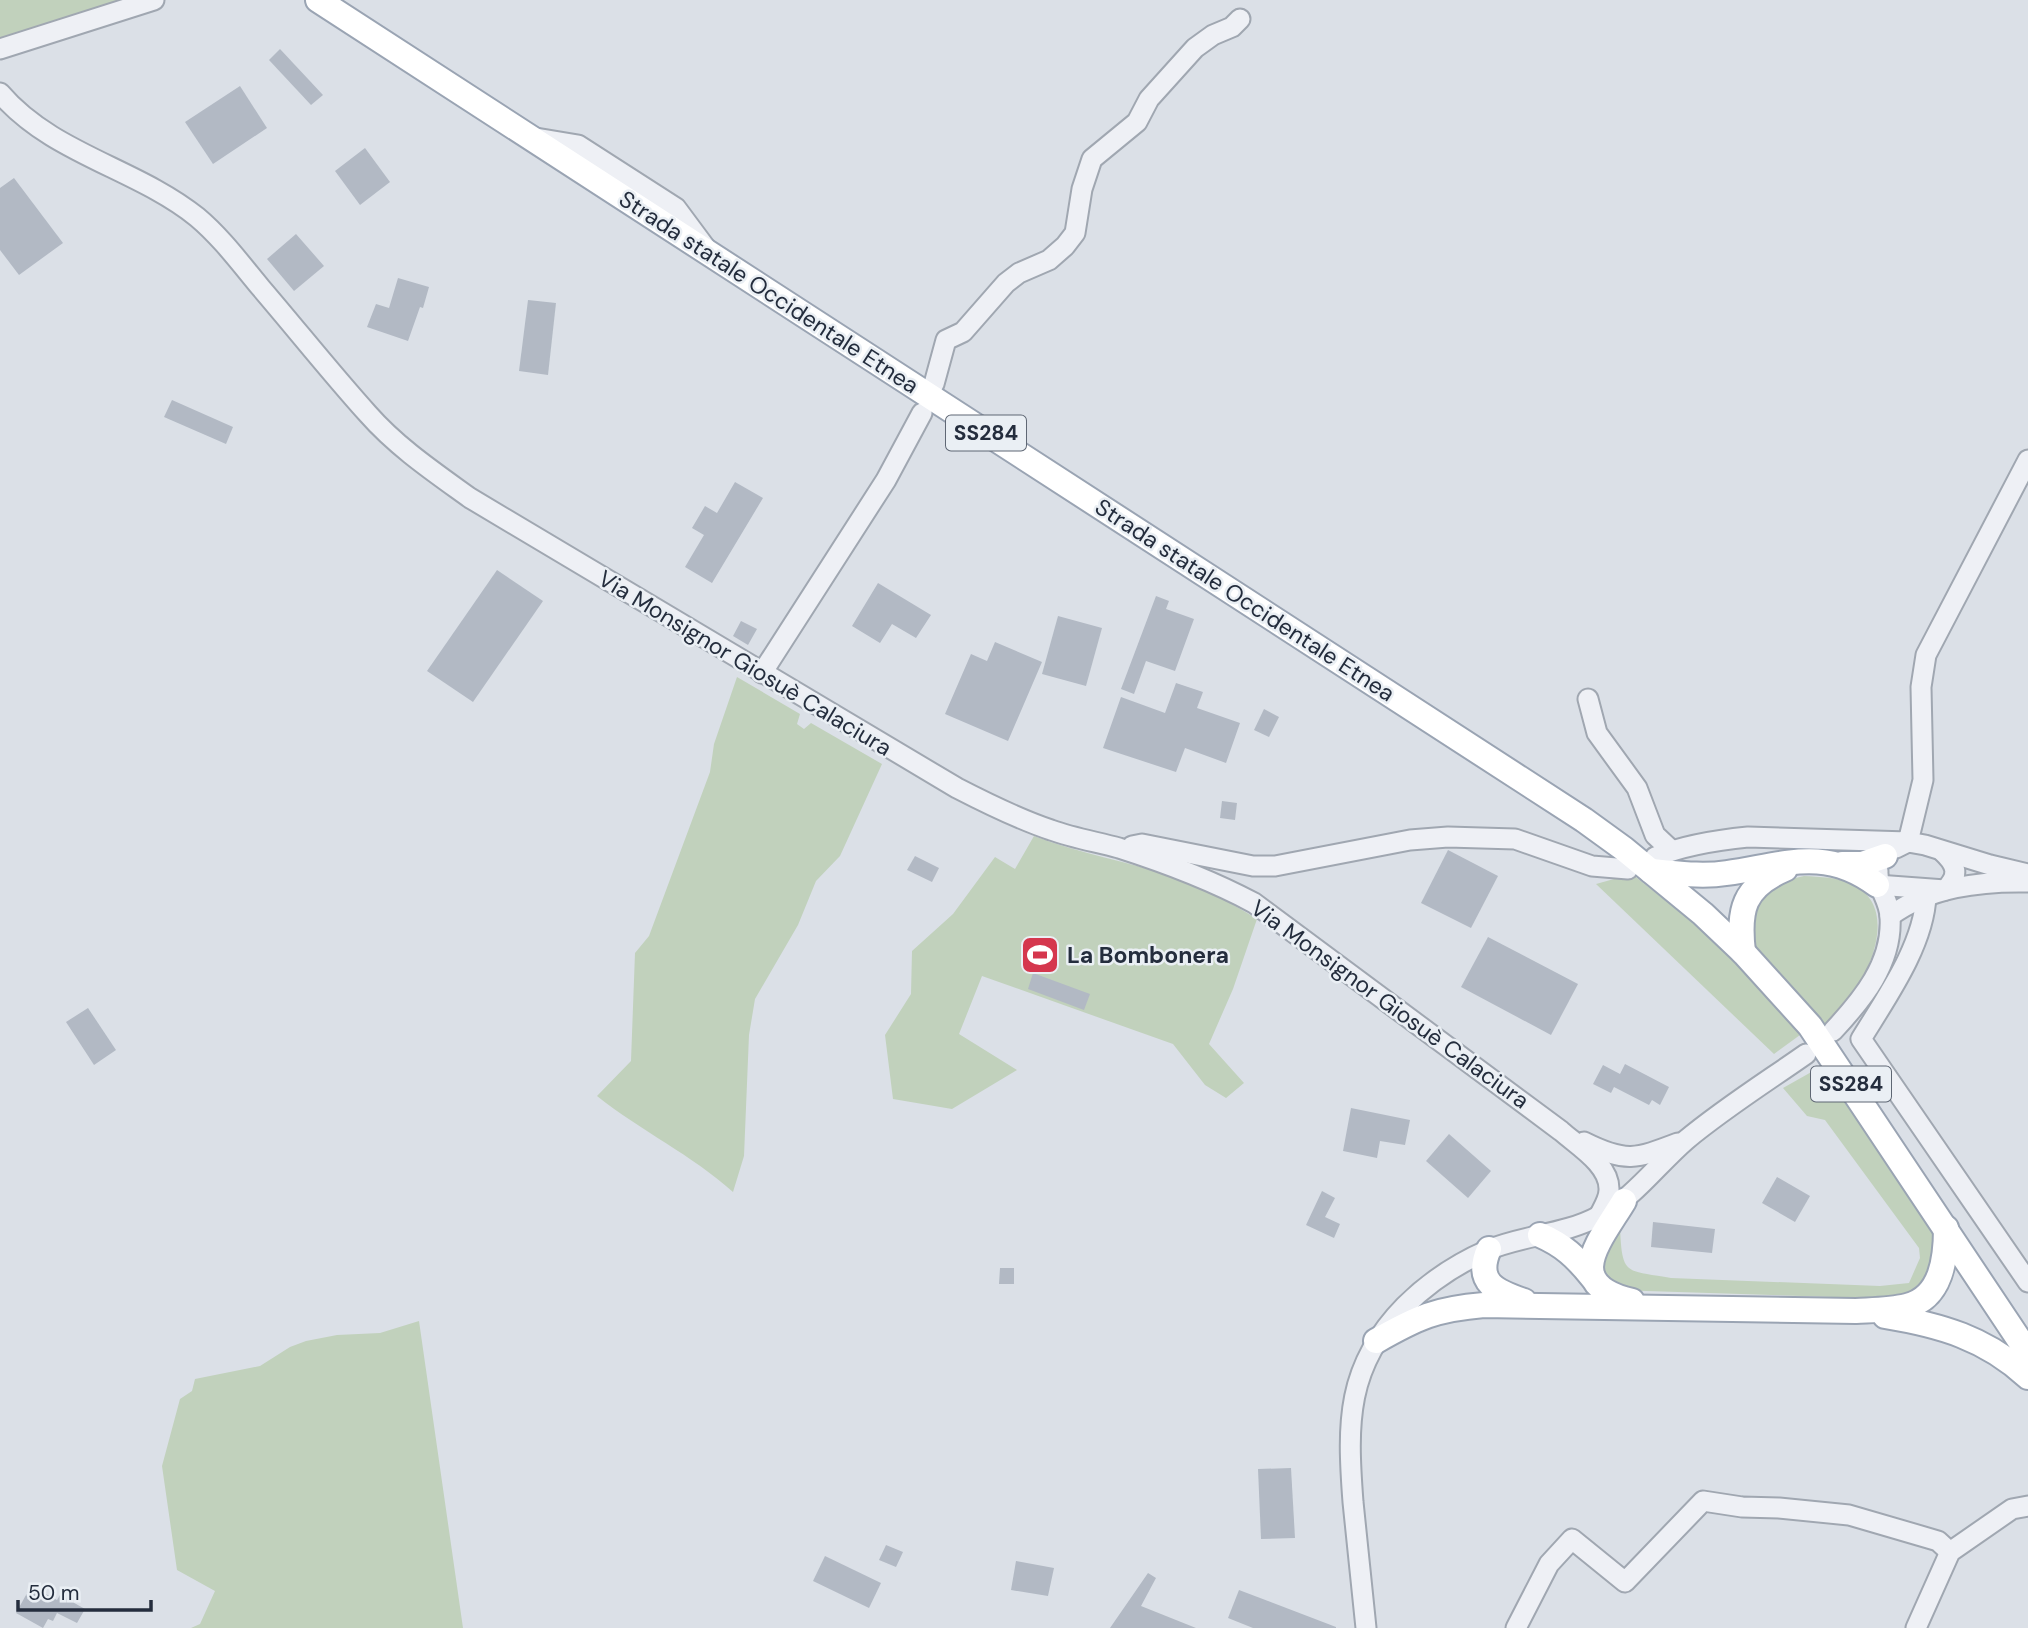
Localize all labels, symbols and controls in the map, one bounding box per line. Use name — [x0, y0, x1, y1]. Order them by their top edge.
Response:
street label: Strada statale Occidentale Etnea — [613, 184, 925, 400]
road number: SS284 — [946, 416, 1026, 450]
street label: Strada statale Occidentale Etnea — [1089, 492, 1401, 708]
street label: Via Monsignor Giosuè Calaciura — [593, 563, 897, 763]
street label: Via Monsignor Giosuè Calaciura — [1245, 893, 1535, 1115]
sports icon: La Bombonera — [1019, 934, 1061, 976]
place label: La Bombonera — [1067, 940, 1229, 970]
road number: SS284 — [1811, 1066, 1891, 1102]
scale bar — [18, 1568, 150, 1612]
text: 50 m — [28, 1579, 79, 1607]

